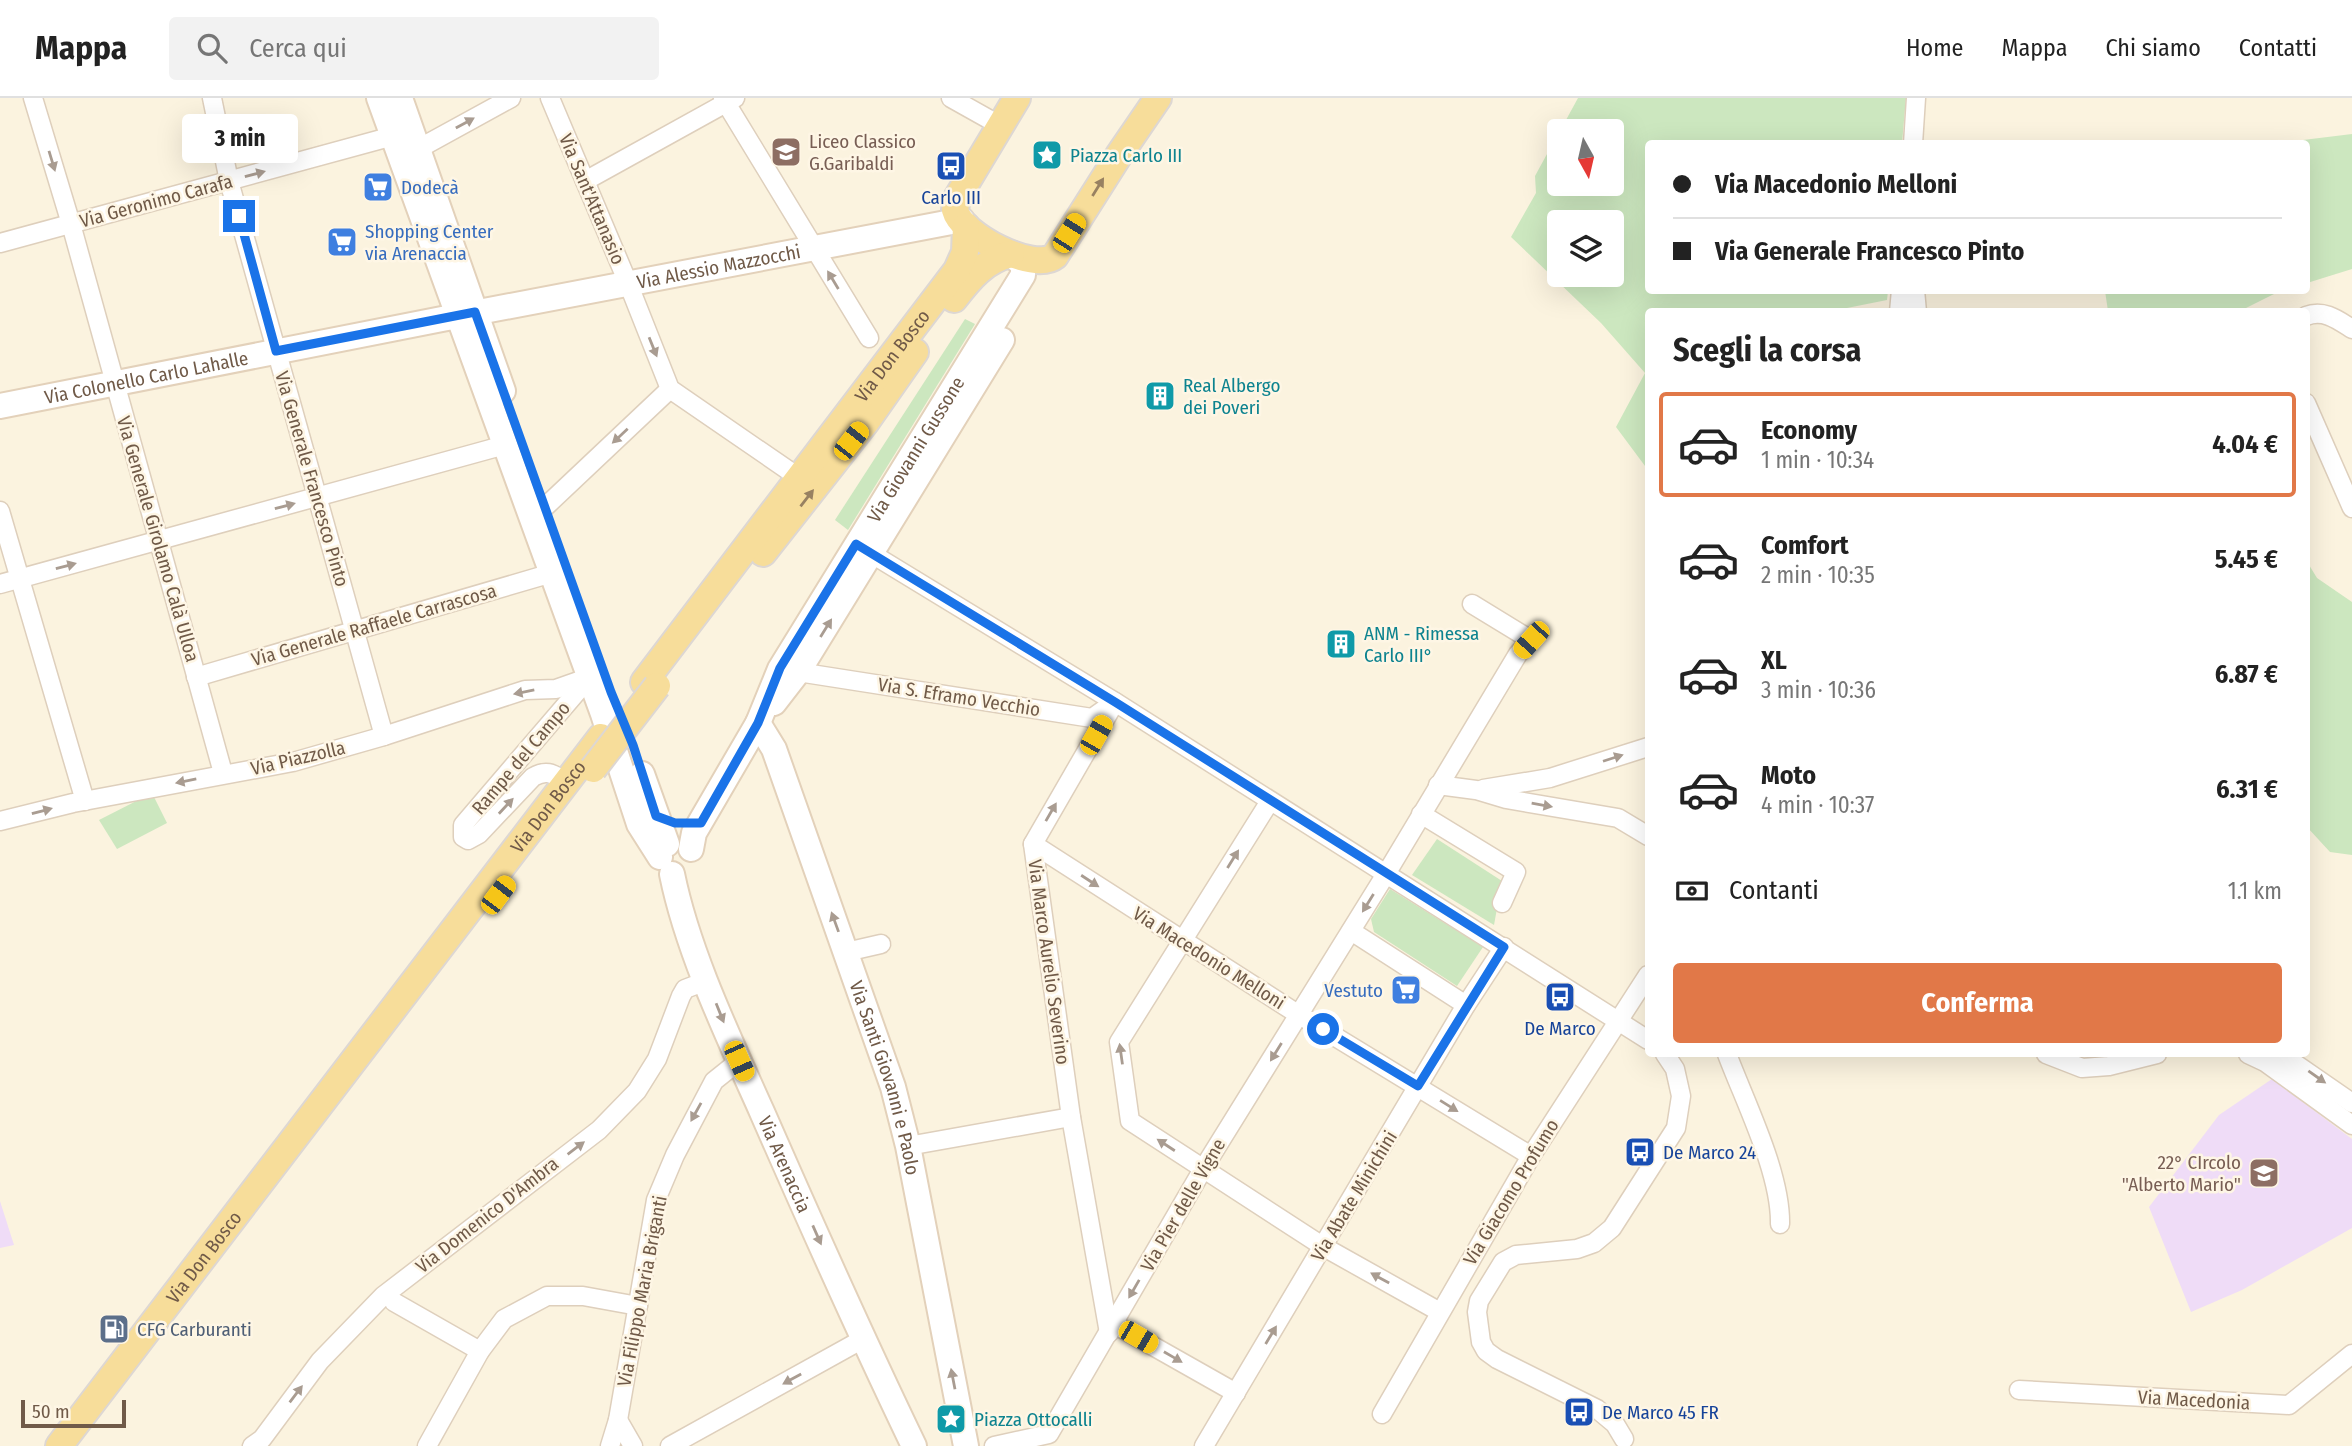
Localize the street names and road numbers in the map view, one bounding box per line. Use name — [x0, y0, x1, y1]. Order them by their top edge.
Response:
street label: Via Sant'Attanasio — [554, 130, 630, 268]
street label: Via Geronimo Carafa — [77, 170, 235, 232]
street label: Via Alessio Mazzocchi — [635, 239, 802, 293]
street label: Via Don Bosco — [850, 305, 934, 406]
street label: Via Colonello Carlo Lahalle — [42, 346, 250, 409]
street label: Via Generale Francesco Pinto — [270, 369, 354, 589]
street label: Via Giovanni Gussone — [862, 372, 969, 526]
street label: Via Generale Girolamo Calà Ulloa — [112, 414, 204, 664]
street label: Via Generale Raffaele Carrascosa — [249, 579, 499, 671]
street label: Via S. Eframo Vecchio — [876, 673, 1042, 721]
street label: Rampe del Campo — [467, 697, 575, 819]
street label: Via Piazzolla — [248, 736, 348, 780]
street label: Via Don Bosco — [505, 756, 590, 857]
street label: Via Marco Aurelio Severino — [1023, 858, 1075, 1066]
street label: Via Macedonio Melloni — [1129, 902, 1289, 1014]
street label: Via Santi Giovanni e Paolo — [845, 978, 925, 1177]
street label: Via Arenaccia — [754, 1112, 816, 1216]
street label: Via Giacomo Profumo — [1458, 1115, 1564, 1269]
street label: Via Abate Minichini — [1306, 1127, 1402, 1265]
street label: Via Pier delle Vigne — [1136, 1134, 1230, 1276]
street label: Via Domenico D'Ambra — [411, 1152, 563, 1278]
street label: Via Filippo Maria Briganti — [612, 1194, 672, 1388]
street label: Via Don Bosco — [161, 1206, 246, 1308]
street label: Via Macedonia — [2137, 1386, 2251, 1414]

